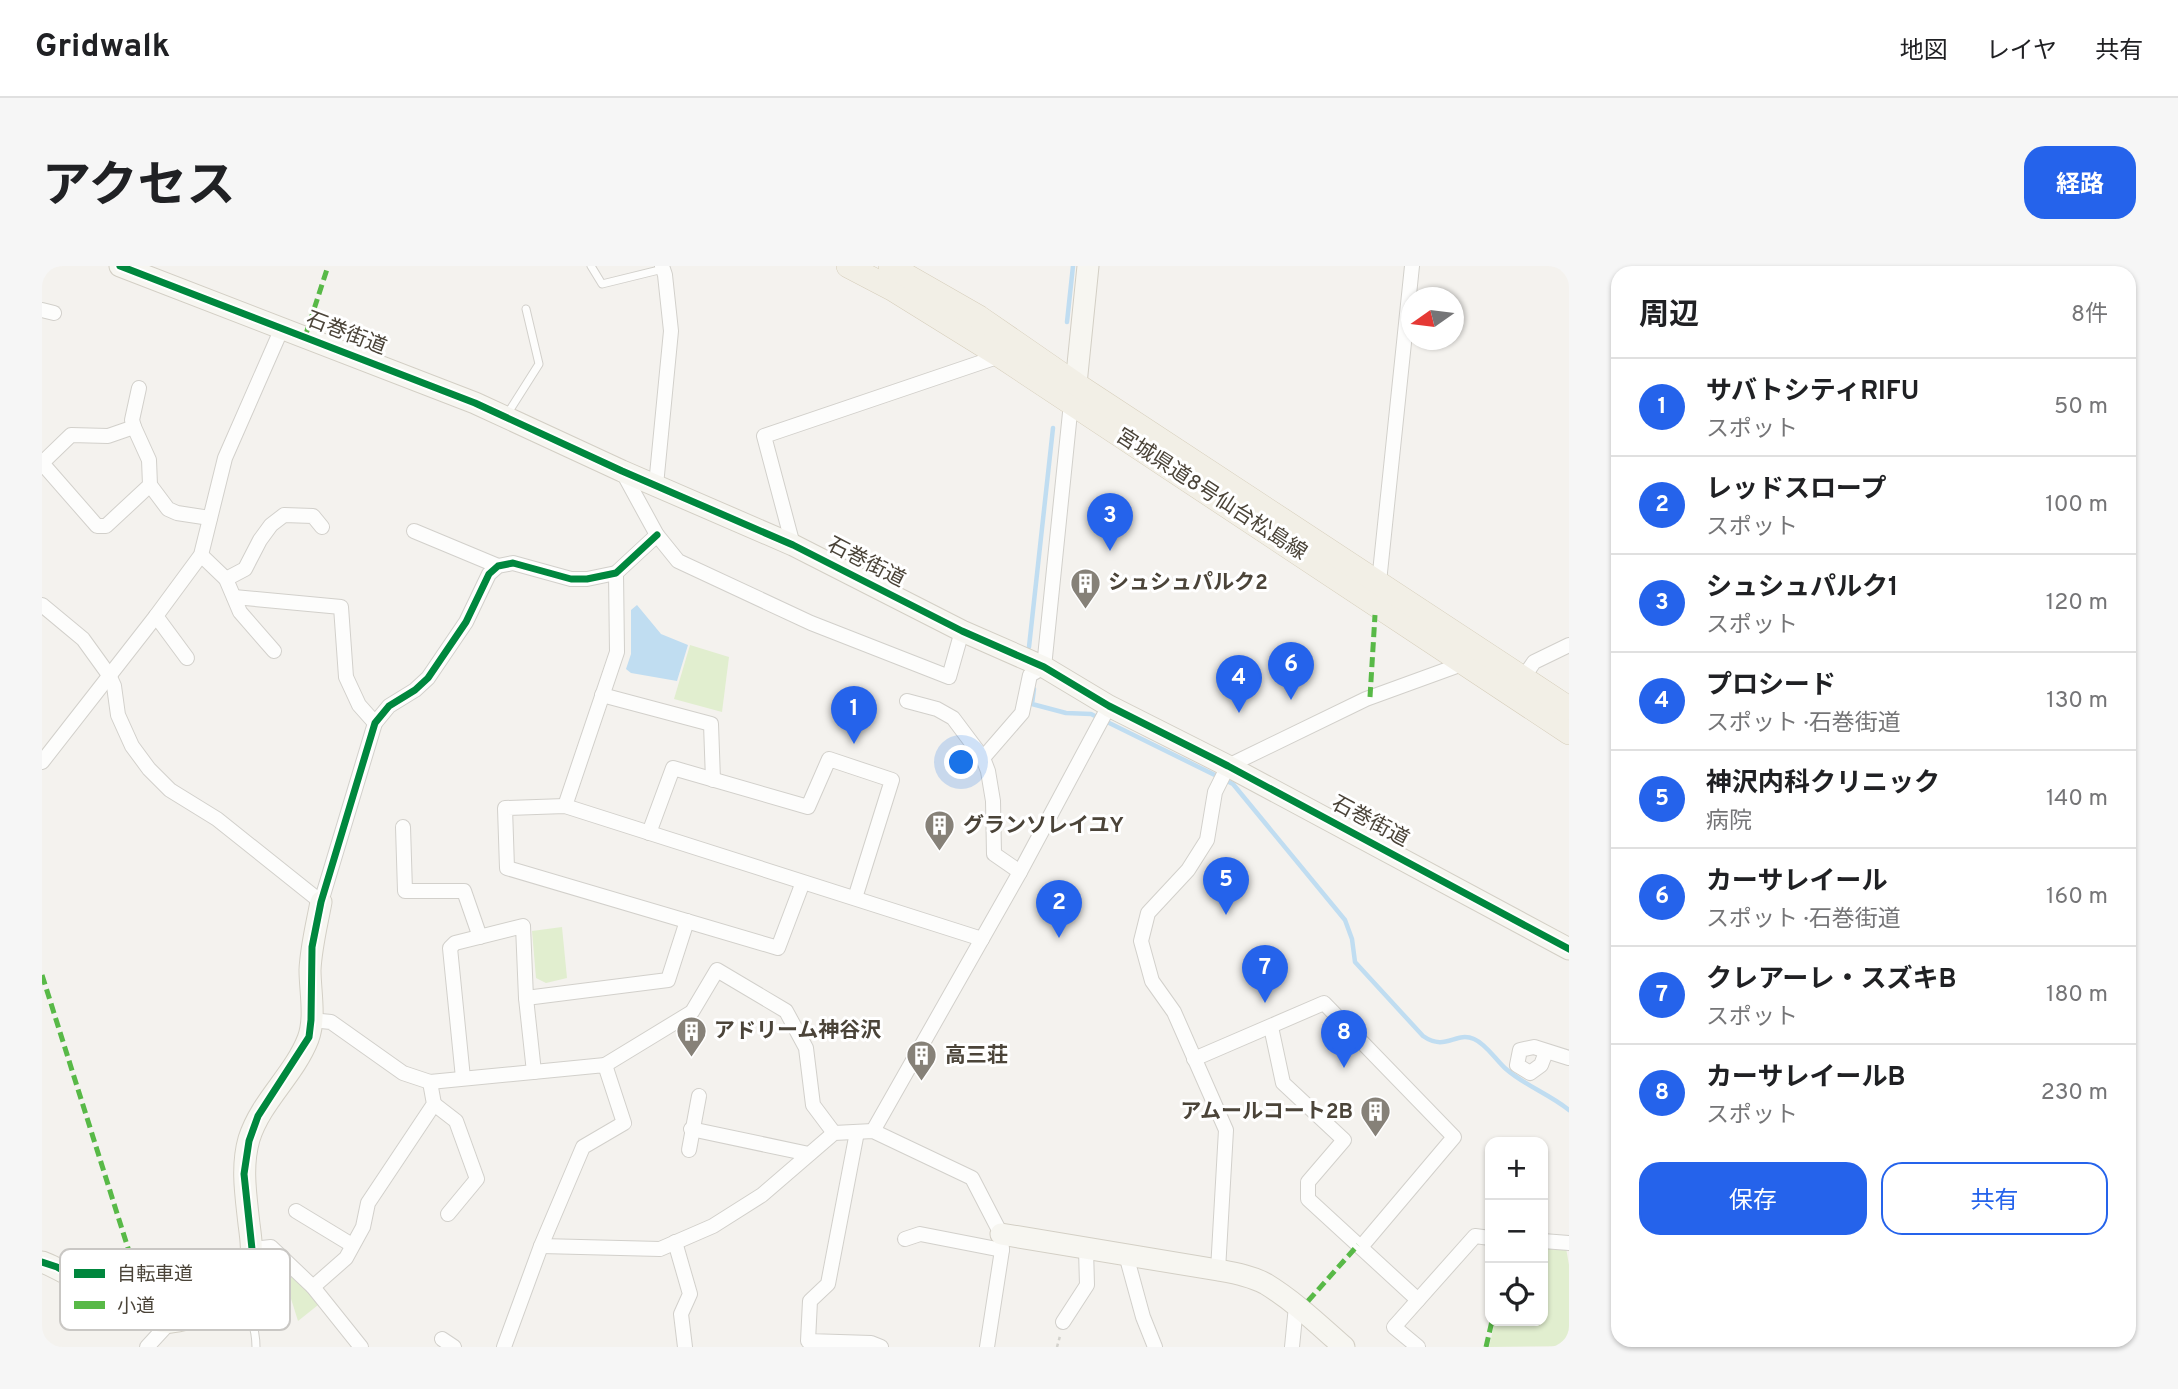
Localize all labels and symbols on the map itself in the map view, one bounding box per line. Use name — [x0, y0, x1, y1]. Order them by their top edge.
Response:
north arrow — [1401, 287, 1464, 350]
street label: 石巻街道 — [302, 306, 390, 362]
street label: 宮城県道8号仙台松島線 — [1110, 423, 1312, 567]
pin: 3 — [1087, 493, 1133, 551]
street label: 石巻街道 — [822, 532, 910, 594]
building icon: シュシュパルク2 — [1068, 566, 1102, 610]
place label: シュシュパルク2 — [1108, 570, 1268, 597]
pin: 6 — [1268, 642, 1314, 700]
pin: 4 — [1216, 655, 1262, 713]
pin: 1 — [831, 686, 877, 744]
your location — [944, 745, 978, 779]
street label: 石巻街道 — [1327, 790, 1413, 854]
building icon: グランソレイユY — [923, 809, 957, 853]
place label: グランソレイユY — [963, 813, 1124, 840]
pin: 5 — [1203, 857, 1249, 915]
pin: 2 — [1036, 880, 1082, 938]
pin: 7 — [1242, 945, 1288, 1003]
pin: 8 — [1321, 1010, 1367, 1068]
building icon: アドリーム神谷沢 — [674, 1014, 708, 1058]
place label: アドリーム神谷沢 — [714, 1018, 881, 1045]
building icon: 高三荘 — [905, 1039, 939, 1083]
place label: 高三荘 — [945, 1043, 1008, 1070]
building icon: アムールコート2B — [1359, 1095, 1393, 1139]
place label: アムールコート2B — [1181, 1099, 1353, 1126]
legend — [60, 1249, 290, 1330]
text: 自転車道 — [117, 1263, 193, 1287]
text: 小道 — [117, 1295, 155, 1319]

